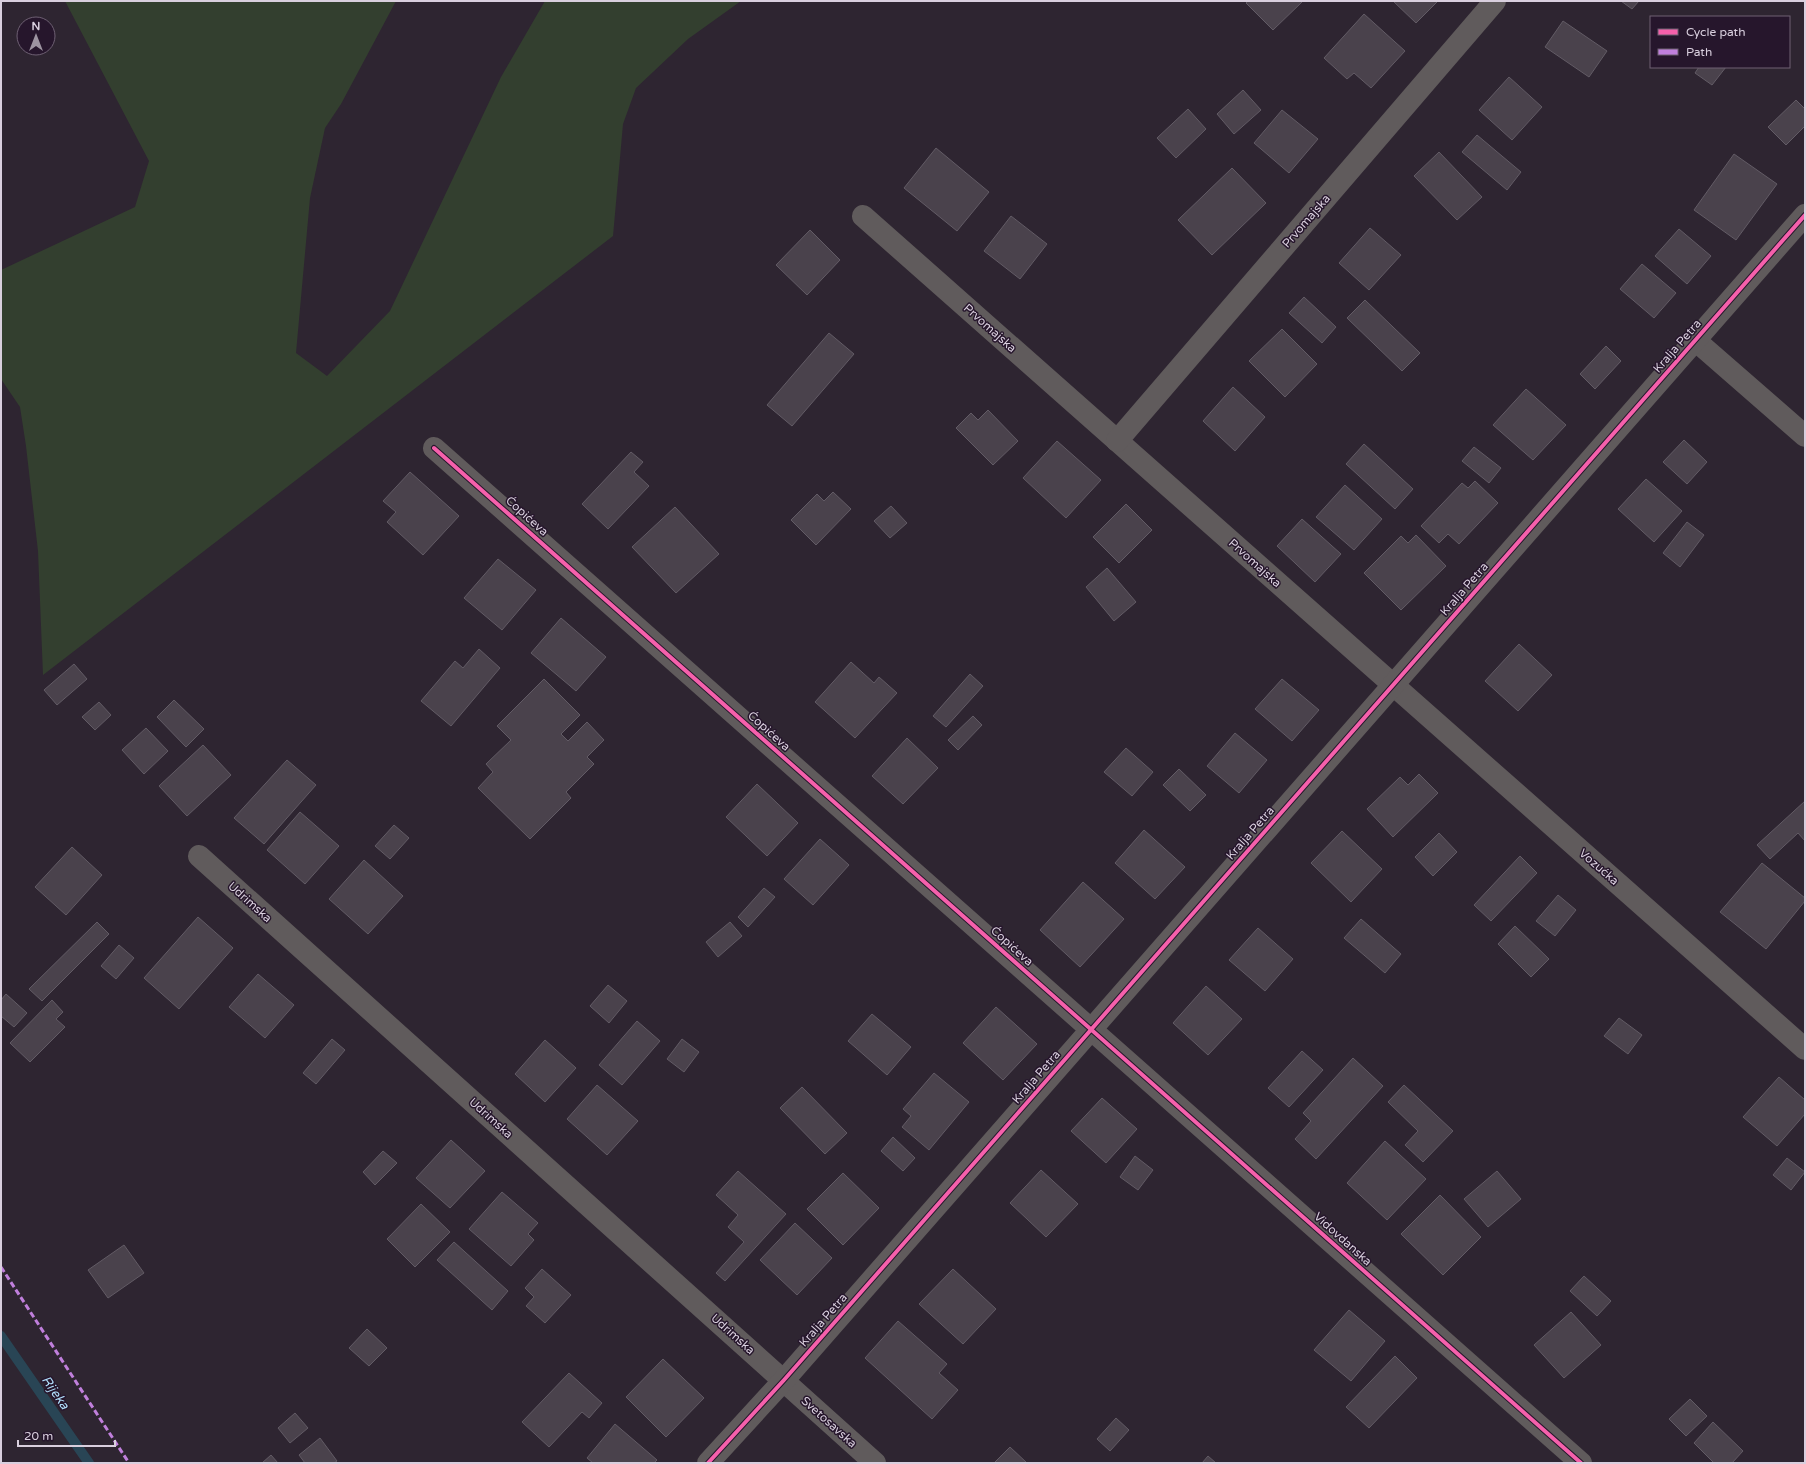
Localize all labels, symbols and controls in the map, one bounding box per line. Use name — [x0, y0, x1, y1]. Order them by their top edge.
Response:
north arrow — [16, 16, 56, 56]
legend — [1650, 16, 1790, 68]
text: N — [32, 20, 40, 33]
text: Cycle path — [1686, 25, 1745, 39]
text: Path — [1686, 45, 1712, 59]
street label: Prvomajska — [1279, 192, 1333, 250]
street label: Prvomajska — [961, 301, 1019, 355]
street label: Kralja Petra — [1650, 317, 1704, 375]
street label: Ćopićeva — [503, 493, 551, 539]
street label: Prvomajska — [1226, 536, 1284, 590]
street label: Kralja Petra — [1437, 560, 1491, 618]
street label: Ćopićeva — [745, 708, 793, 754]
street label: Kralja Petra — [1223, 804, 1277, 862]
street label: Vozućka — [1576, 846, 1622, 888]
street label: Udrimska — [225, 879, 275, 925]
street label: Ćopićeva — [988, 923, 1036, 969]
street label: Kralja Petra — [1009, 1048, 1063, 1106]
street label: Udrimska — [466, 1095, 516, 1141]
street label: Vidovdanska — [1311, 1209, 1375, 1269]
street label: Kralja Petra — [796, 1291, 850, 1349]
street label: Udrimska — [708, 1311, 758, 1357]
water label: Rijeka — [38, 1373, 73, 1413]
street label: Svetosavska — [798, 1394, 860, 1450]
scale bar — [18, 1422, 115, 1448]
text: 20 m — [24, 1429, 53, 1443]

